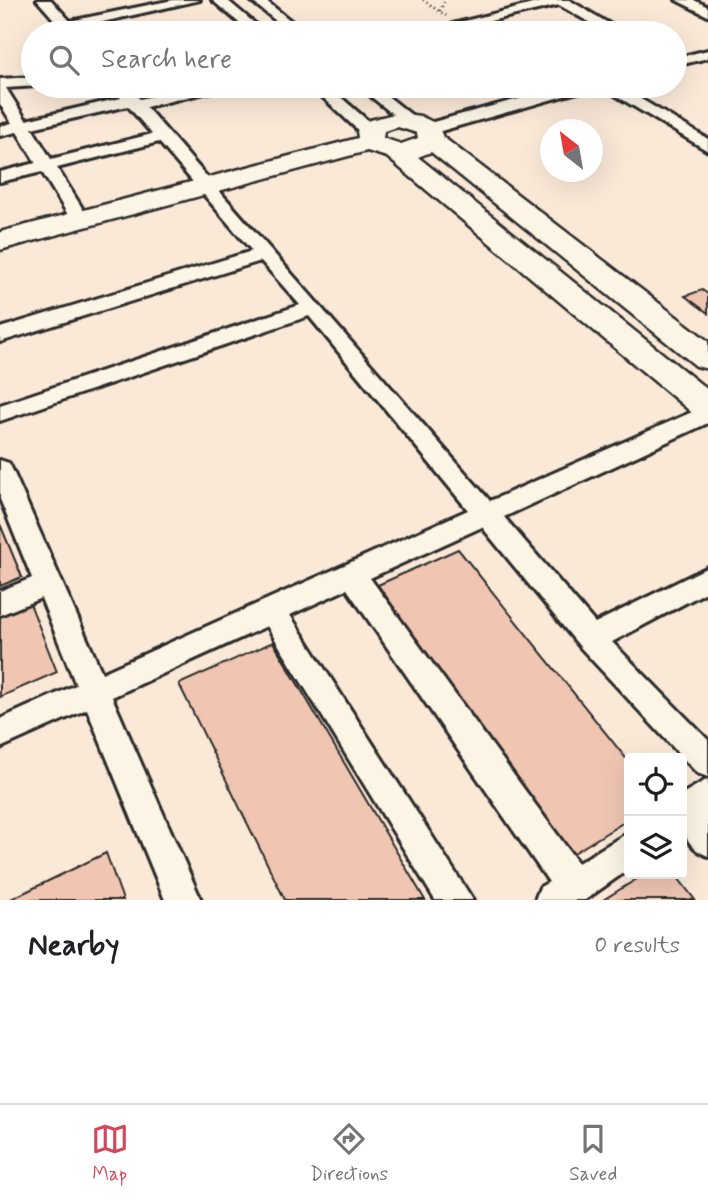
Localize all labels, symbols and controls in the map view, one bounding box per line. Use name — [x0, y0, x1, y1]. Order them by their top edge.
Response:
search box — [21, 21, 687, 98]
icon: search — [45, 41, 83, 79]
text: Search here — [101, 43, 232, 77]
north arrow — [540, 119, 603, 182]
map controls — [624, 753, 687, 879]
button: locate — [624, 753, 687, 816]
button: layers — [624, 816, 687, 879]
text: Nearby — [28, 926, 119, 965]
text: 0 results — [594, 931, 680, 961]
tab: Map — [91, 1120, 129, 1187]
tab: Directions — [310, 1120, 388, 1187]
tab: Saved — [569, 1120, 617, 1187]

